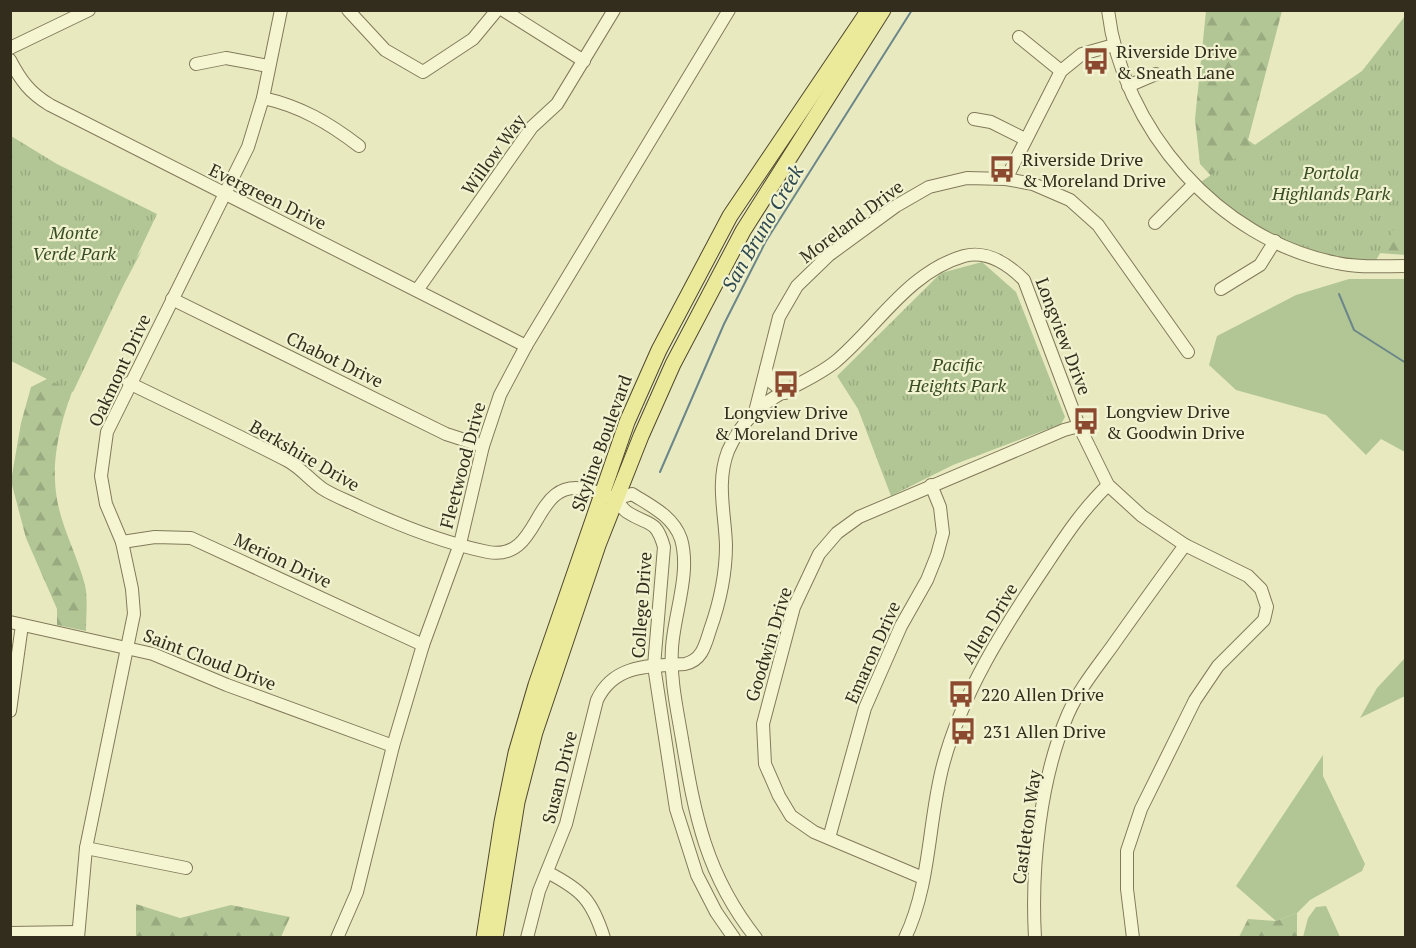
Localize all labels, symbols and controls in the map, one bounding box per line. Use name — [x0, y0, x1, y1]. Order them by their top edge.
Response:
place label: Riverside Drive & Sneath Lane — [1116, 39, 1237, 84]
bus stop icon: Riverside Drive & Sneath Lane — [1081, 46, 1111, 76]
street label: Willow Way — [456, 108, 531, 199]
place label: Riverside Drive & Moreland Drive — [1022, 147, 1166, 192]
bus stop icon: Riverside Drive & Moreland Drive — [987, 154, 1017, 184]
street label: Evergreen Drive — [205, 157, 331, 235]
water label: San Bruno Creek — [715, 159, 809, 296]
park label: Portola Highlands Park — [1271, 160, 1390, 205]
street label: Moreland Drive — [794, 174, 908, 268]
park label: Monte Verde Park — [32, 220, 116, 265]
street label: Longview Drive — [1031, 274, 1097, 398]
street label: Oakmont Drive — [82, 310, 156, 430]
street label: Chabot Drive — [283, 325, 387, 393]
park label: Pacific Heights Park — [907, 352, 1006, 397]
bus stop icon: Longview Drive & Moreland Drive — [771, 369, 801, 399]
street label: Skyline Boulevard — [565, 371, 637, 515]
street label: Fleetwood Drive — [434, 399, 490, 531]
place label: Longview Drive & Goodwin Drive — [1106, 399, 1245, 444]
place label: Longview Drive & Moreland Drive — [714, 400, 858, 445]
bus stop icon: Longview Drive & Goodwin Drive — [1071, 406, 1101, 436]
street label: Berkshire Drive — [246, 414, 364, 496]
street label: Merion Drive — [230, 527, 336, 593]
street label: College Drive — [625, 551, 657, 659]
street label: Allen Drive — [955, 578, 1023, 668]
street label: Goodwin Drive — [739, 584, 797, 704]
street label: Emaron Drive — [839, 597, 905, 707]
street label: Saint Cloud Drive — [140, 623, 280, 695]
bus stop icon: 220 Allen Drive — [946, 679, 976, 709]
place label: 220 Allen Drive — [981, 682, 1104, 706]
bus stop icon: 231 Allen Drive — [948, 716, 978, 746]
place label: 231 Allen Drive — [983, 719, 1106, 743]
street label: Susan Drive — [536, 728, 582, 826]
street label: Castleton Way — [1006, 767, 1046, 886]

